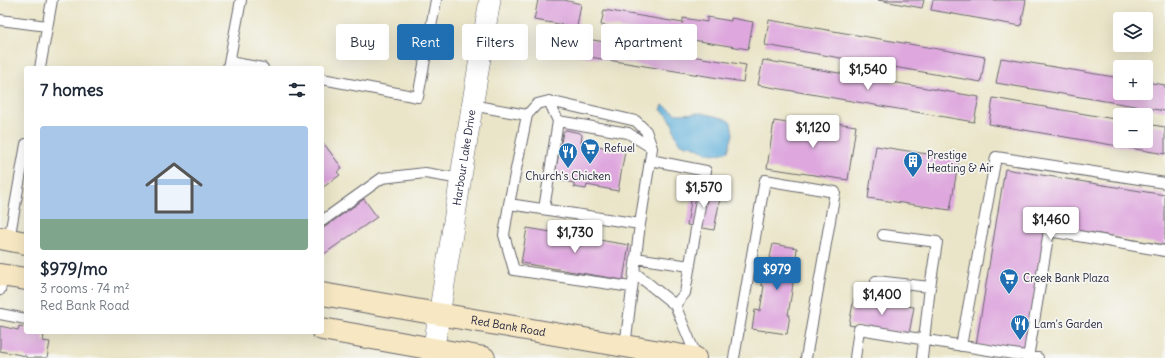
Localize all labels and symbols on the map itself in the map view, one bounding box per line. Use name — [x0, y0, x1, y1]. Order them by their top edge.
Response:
pin: $1,540 — [835, 57, 901, 91]
street label: Harbour Lake Drive — [450, 109, 479, 206]
pin: $1,120 — [780, 115, 846, 149]
supermarket icon: Refuel — [579, 137, 601, 165]
restaurant icon: Church's Chicken — [557, 141, 579, 169]
place label: Refuel — [604, 141, 635, 155]
place label: Prestige Heating & Air — [927, 148, 994, 175]
building icon: Prestige Heating & Air — [902, 150, 924, 178]
place label: Church's Chicken — [525, 169, 611, 183]
pin: $1,570 — [671, 175, 737, 209]
pin: $1,460 — [1018, 207, 1084, 241]
pin: $1,730 — [542, 220, 608, 254]
pin: $979 — [753, 257, 801, 291]
supermarket icon: Creek Bank Plaza — [998, 267, 1020, 295]
place label: Creek Bank Plaza — [1023, 271, 1109, 285]
pin: $1,400 — [849, 282, 915, 316]
street label: Red Bank Road — [470, 313, 547, 339]
restaurant icon: Lam's Garden — [1009, 313, 1031, 341]
place label: Lam's Garden — [1034, 317, 1103, 331]

